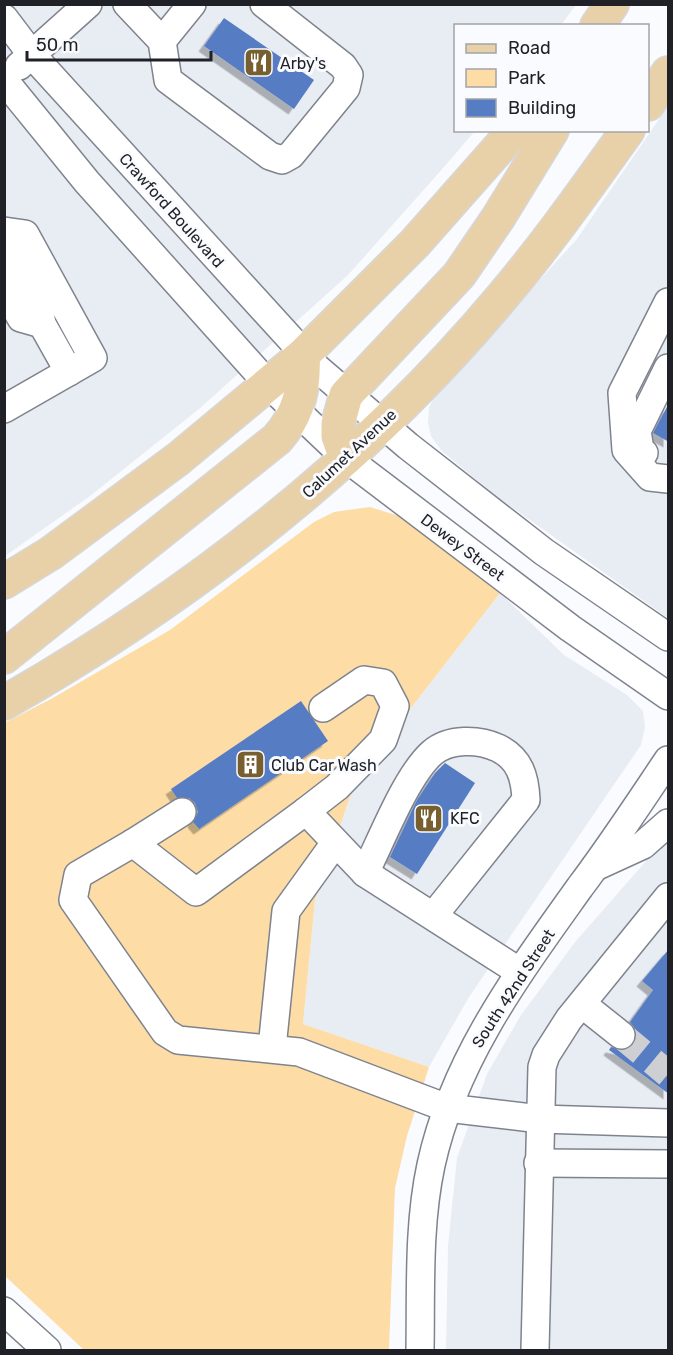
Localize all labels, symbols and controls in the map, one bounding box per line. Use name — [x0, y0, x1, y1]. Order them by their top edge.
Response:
scale bar — [27, 24, 212, 62]
legend — [454, 24, 649, 132]
text: 50 m — [36, 34, 79, 56]
text: Road — [508, 37, 551, 59]
restaurant icon: Arby's — [243, 47, 275, 79]
place label: Arby's — [280, 54, 326, 73]
text: Park — [508, 67, 546, 89]
text: Building — [508, 97, 576, 119]
street label: Crawford Boulevard — [115, 149, 228, 272]
street label: Calumet Avenue — [298, 405, 400, 502]
street label: Dewey Street — [417, 510, 508, 585]
building icon: Club Car Wash — [234, 749, 266, 781]
place label: Club Car Wash — [271, 756, 377, 775]
restaurant icon: KFC — [413, 802, 445, 834]
place label: KFC — [450, 809, 480, 828]
street label: South 42nd Street — [468, 925, 559, 1051]

